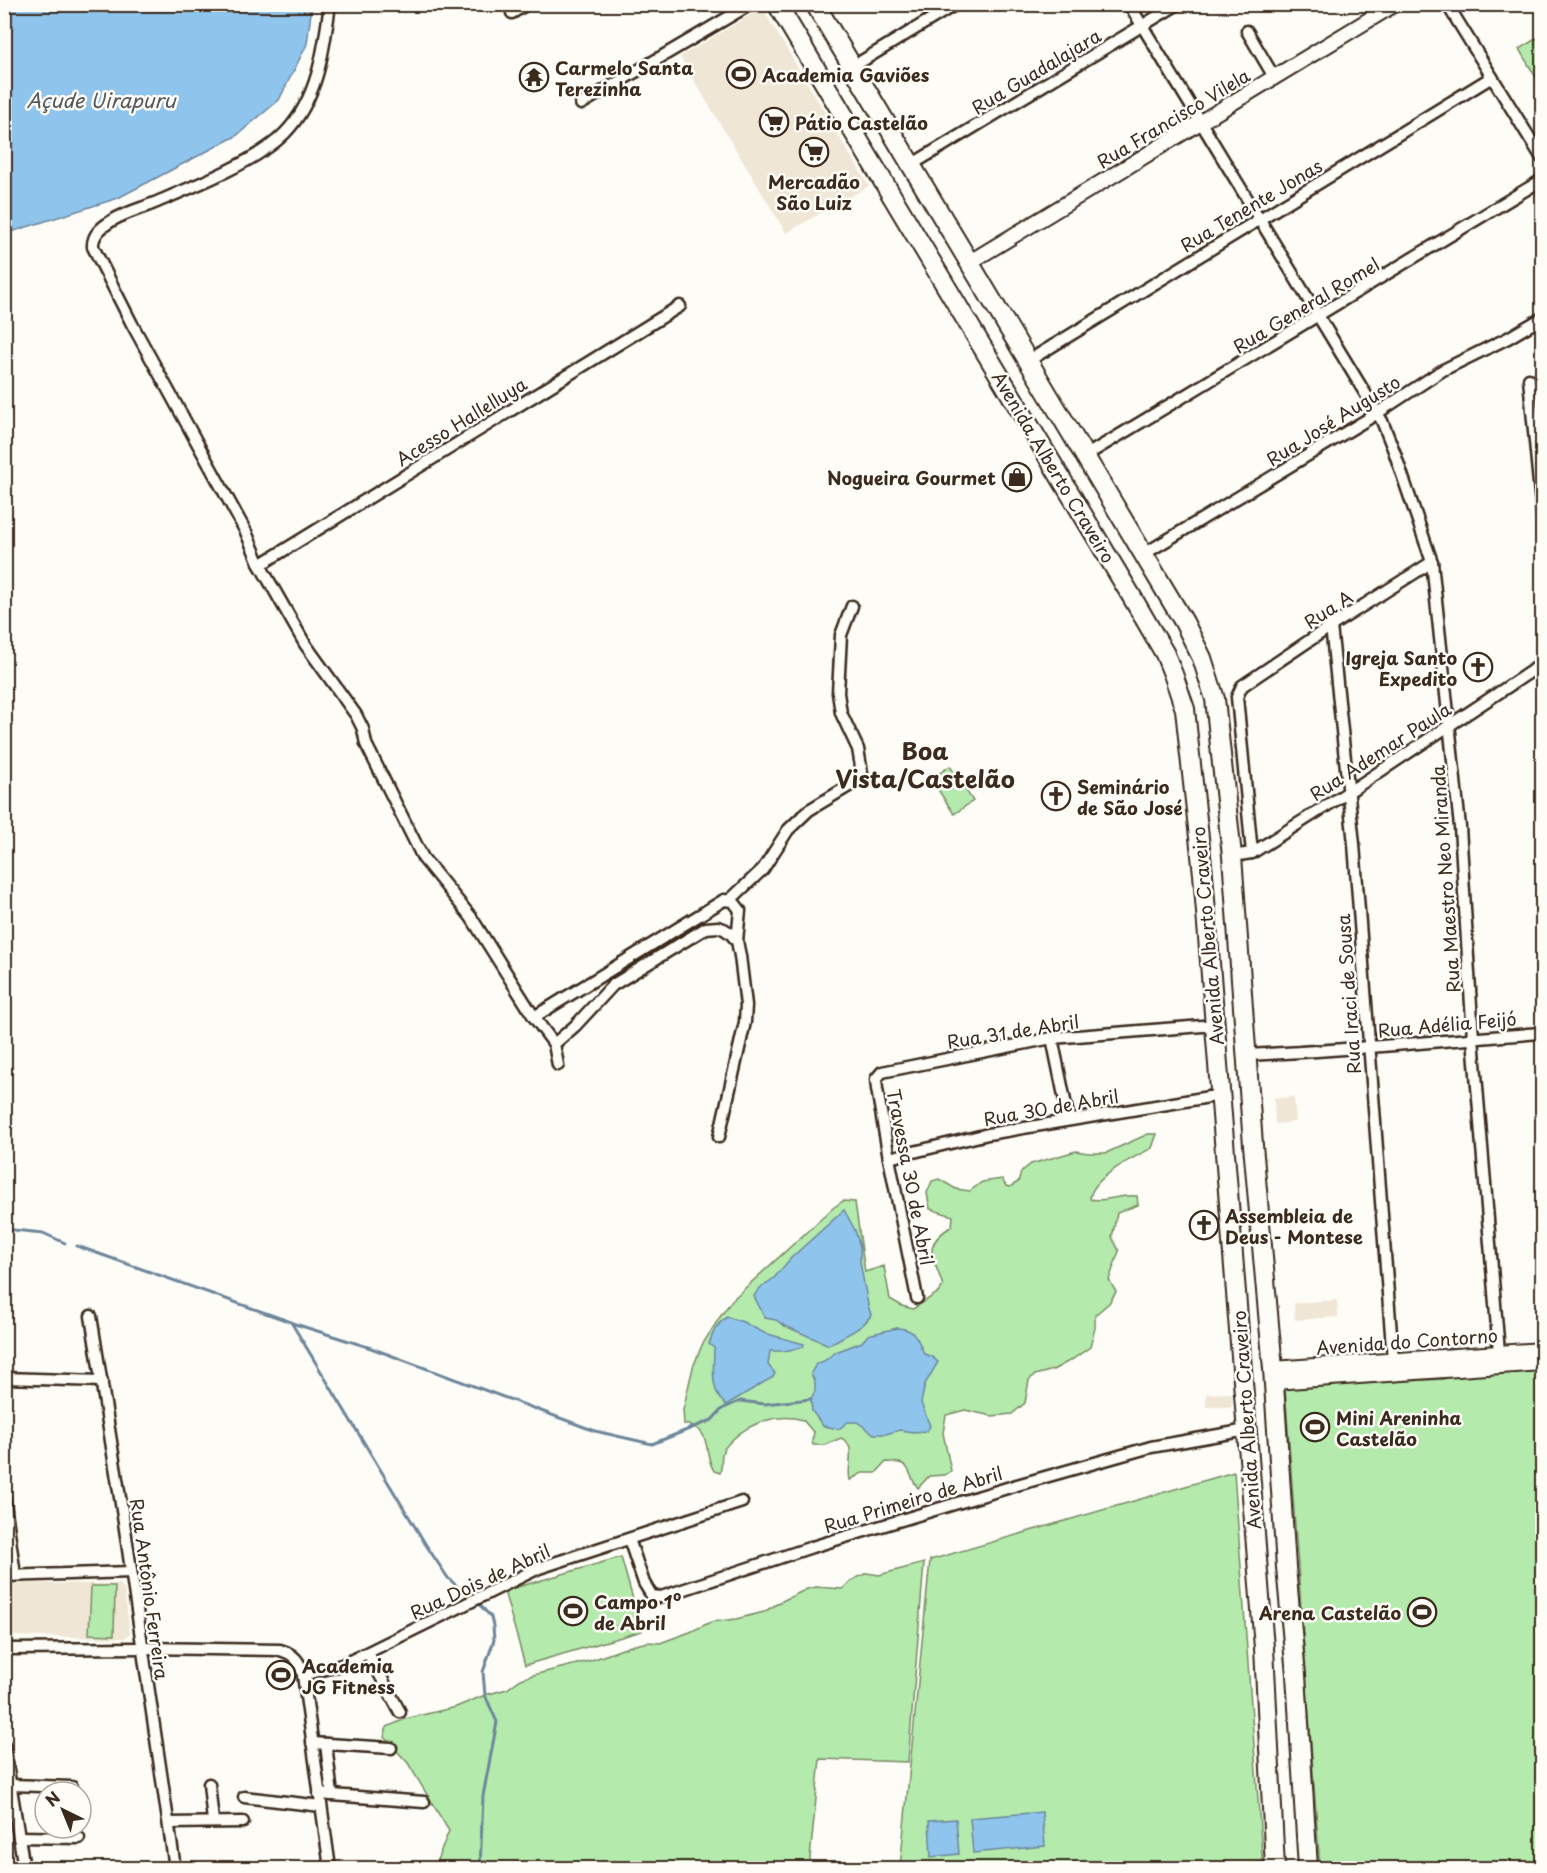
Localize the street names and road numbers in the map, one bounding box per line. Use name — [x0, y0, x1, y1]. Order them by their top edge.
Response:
street label: Rua Guadalajara — [966, 21, 1106, 120]
street label: Rua Francisco Vilela — [1091, 61, 1255, 174]
street label: Rua Tenente Jonas — [1175, 152, 1327, 258]
street label: Rua General Romel — [1228, 251, 1384, 359]
street label: Avenida Alberto Craveiro — [986, 366, 1122, 568]
street label: Rua José Augusto — [1261, 368, 1405, 472]
street label: Acesso Hallelluya — [390, 369, 532, 472]
street label: Rua A — [1298, 583, 1358, 635]
street label: Rua Ademar Paula — [1304, 695, 1456, 807]
street label: Rua Maestro Neo Miranda — [1424, 764, 1466, 994]
street label: Avenida Alberto Craveiro — [1184, 826, 1230, 1046]
street label: Rua Iraci de Sousa — [1329, 912, 1367, 1075]
street label: Rua Adélia Feijó — [1377, 1004, 1517, 1044]
street label: Rua 31 de Abril — [945, 1007, 1081, 1055]
street label: Rua 30 de Abril — [981, 1082, 1121, 1132]
street label: Travessa 30 de Abril — [881, 1087, 941, 1267]
street label: Avenida Alberto Craveiro — [1225, 1310, 1267, 1530]
street label: Avenida do Contorno — [1315, 1321, 1499, 1361]
street label: Rua Primeiro de Abril — [820, 1459, 1006, 1539]
street label: Rua Antônio Ferreira — [124, 1497, 176, 1682]
street label: Rua Dois de Abril — [405, 1537, 555, 1625]

